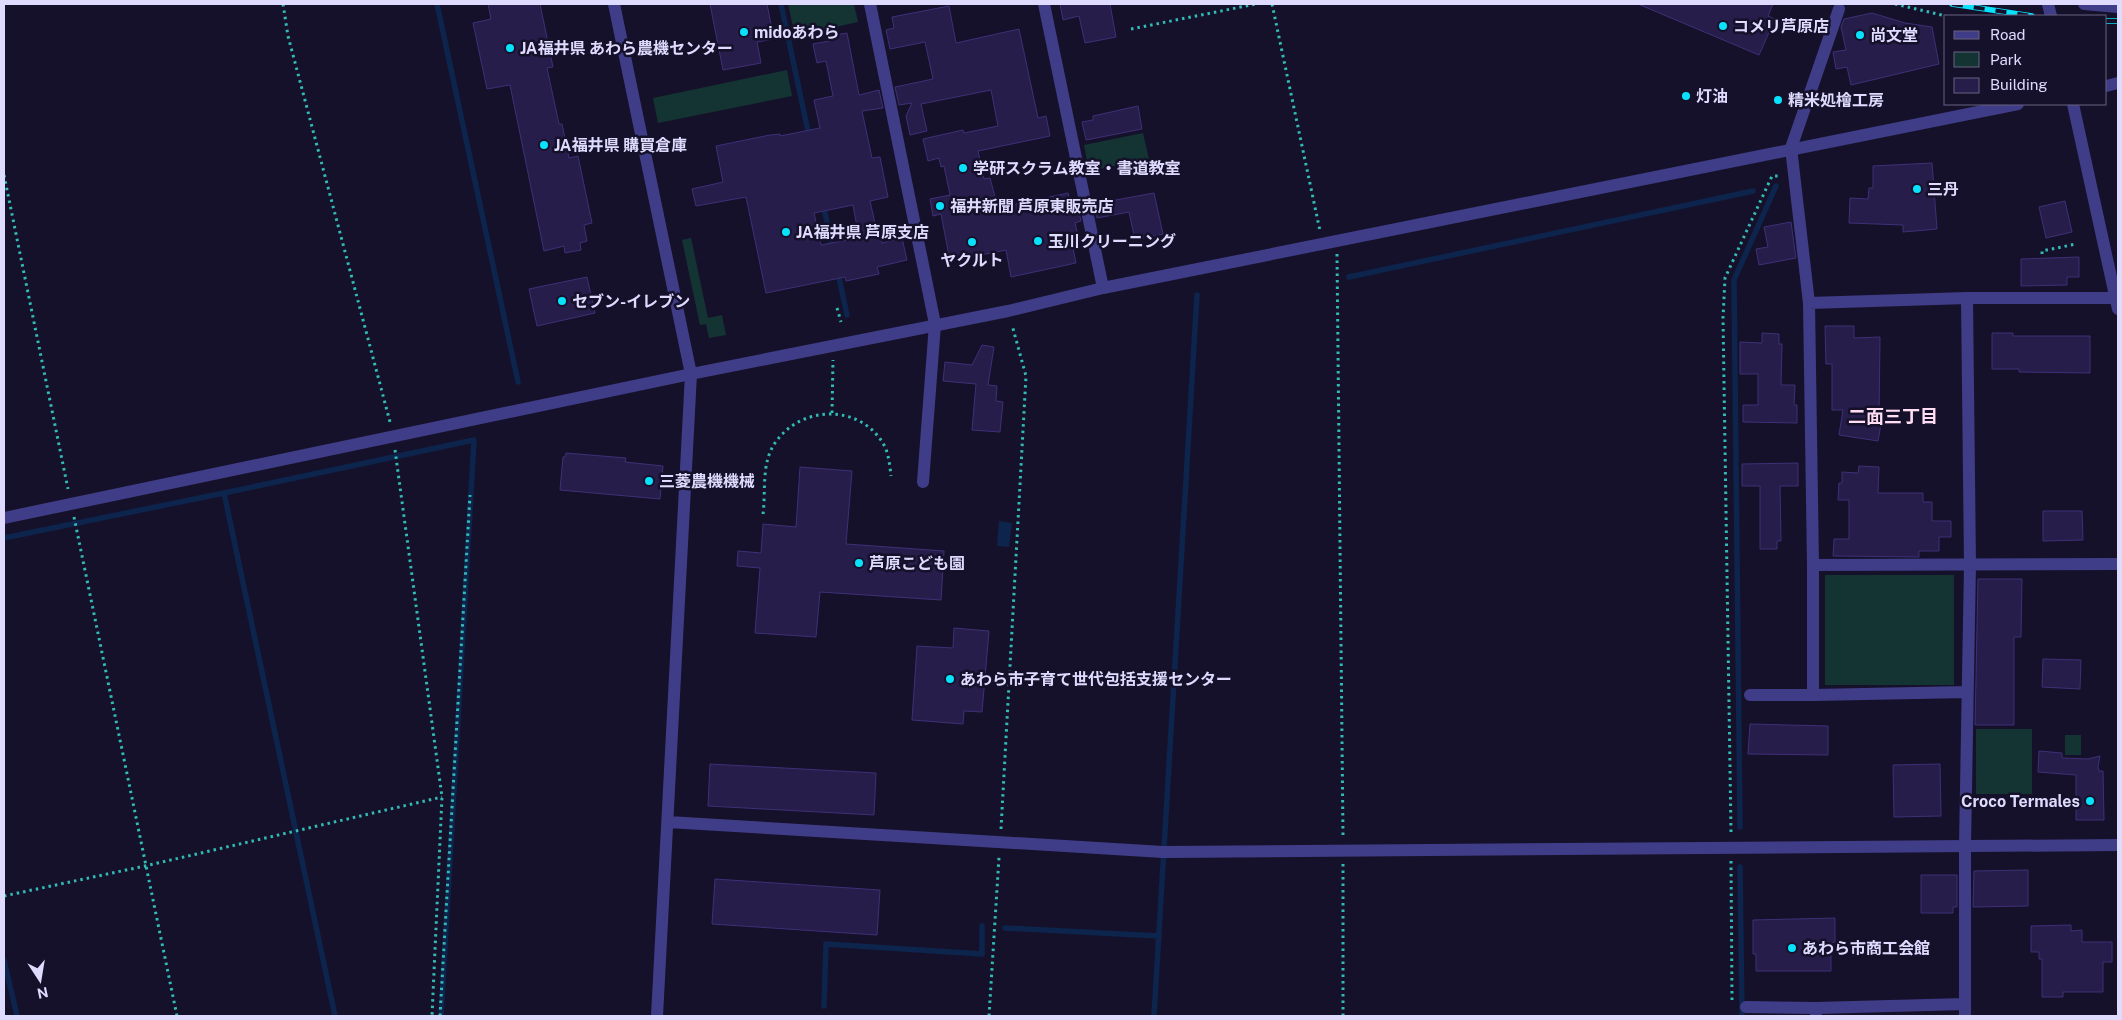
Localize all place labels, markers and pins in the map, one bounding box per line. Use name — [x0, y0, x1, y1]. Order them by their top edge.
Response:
place label: コメリ芦原店 — [1733, 17, 1829, 36]
marker: コメリ芦原店 — [1717, 20, 1729, 32]
place label: midoあわら — [754, 23, 840, 42]
marker: midoあわら — [738, 26, 750, 38]
place label: 尚文堂 — [1870, 26, 1918, 45]
marker: 尚文堂 — [1854, 29, 1866, 41]
place label: JA福井県 あわら農機センター — [520, 39, 733, 58]
marker: JA福井県 あわら農機センター — [504, 42, 516, 54]
place label: 灯油 — [1696, 87, 1728, 106]
marker: 灯油 — [1680, 90, 1692, 102]
place label: 精米処檜工房 — [1788, 91, 1884, 110]
marker: 精米処檜工房 — [1772, 94, 1784, 106]
place label: JA福井県 購買倉庫 — [554, 136, 687, 155]
marker: JA福井県 購買倉庫 — [538, 139, 550, 151]
place label: 学研スクラム教室・書道教室 — [973, 159, 1181, 178]
marker: 学研スクラム教室・書道教室 — [957, 162, 969, 174]
place label: 三丹 — [1927, 180, 1959, 199]
marker: 三丹 — [1911, 183, 1923, 195]
place label: 福井新聞 芦原東販売店 — [950, 197, 1114, 216]
marker: 福井新聞 芦原東販売店 — [934, 200, 946, 212]
place label: JA福井県 芦原支店 — [796, 223, 929, 242]
marker: JA福井県 芦原支店 — [780, 226, 792, 238]
place label: 玉川クリーニング — [1048, 232, 1176, 251]
marker: 玉川クリーニング — [1032, 235, 1044, 247]
marker: ヤクルト — [966, 236, 978, 248]
place label: ヤクルト — [940, 251, 1004, 270]
place label: セブン-イレブン — [572, 292, 690, 311]
marker: セブン-イレブン — [556, 295, 568, 307]
place label: 三菱農機機械 — [659, 472, 755, 491]
marker: 三菱農機機械 — [643, 475, 655, 487]
place label: 芦原こども園 — [869, 554, 965, 573]
marker: 芦原こども園 — [853, 557, 865, 569]
place label: あわら市子育て世代包括支援センター — [960, 670, 1232, 689]
marker: あわら市子育て世代包括支援センター — [944, 673, 956, 685]
place label: Croco Termales — [1961, 792, 2080, 811]
marker: Croco Termales — [2084, 795, 2096, 807]
place label: あわら市商工会館 — [1802, 939, 1930, 958]
marker: あわら市商工会館 — [1786, 942, 1798, 954]

